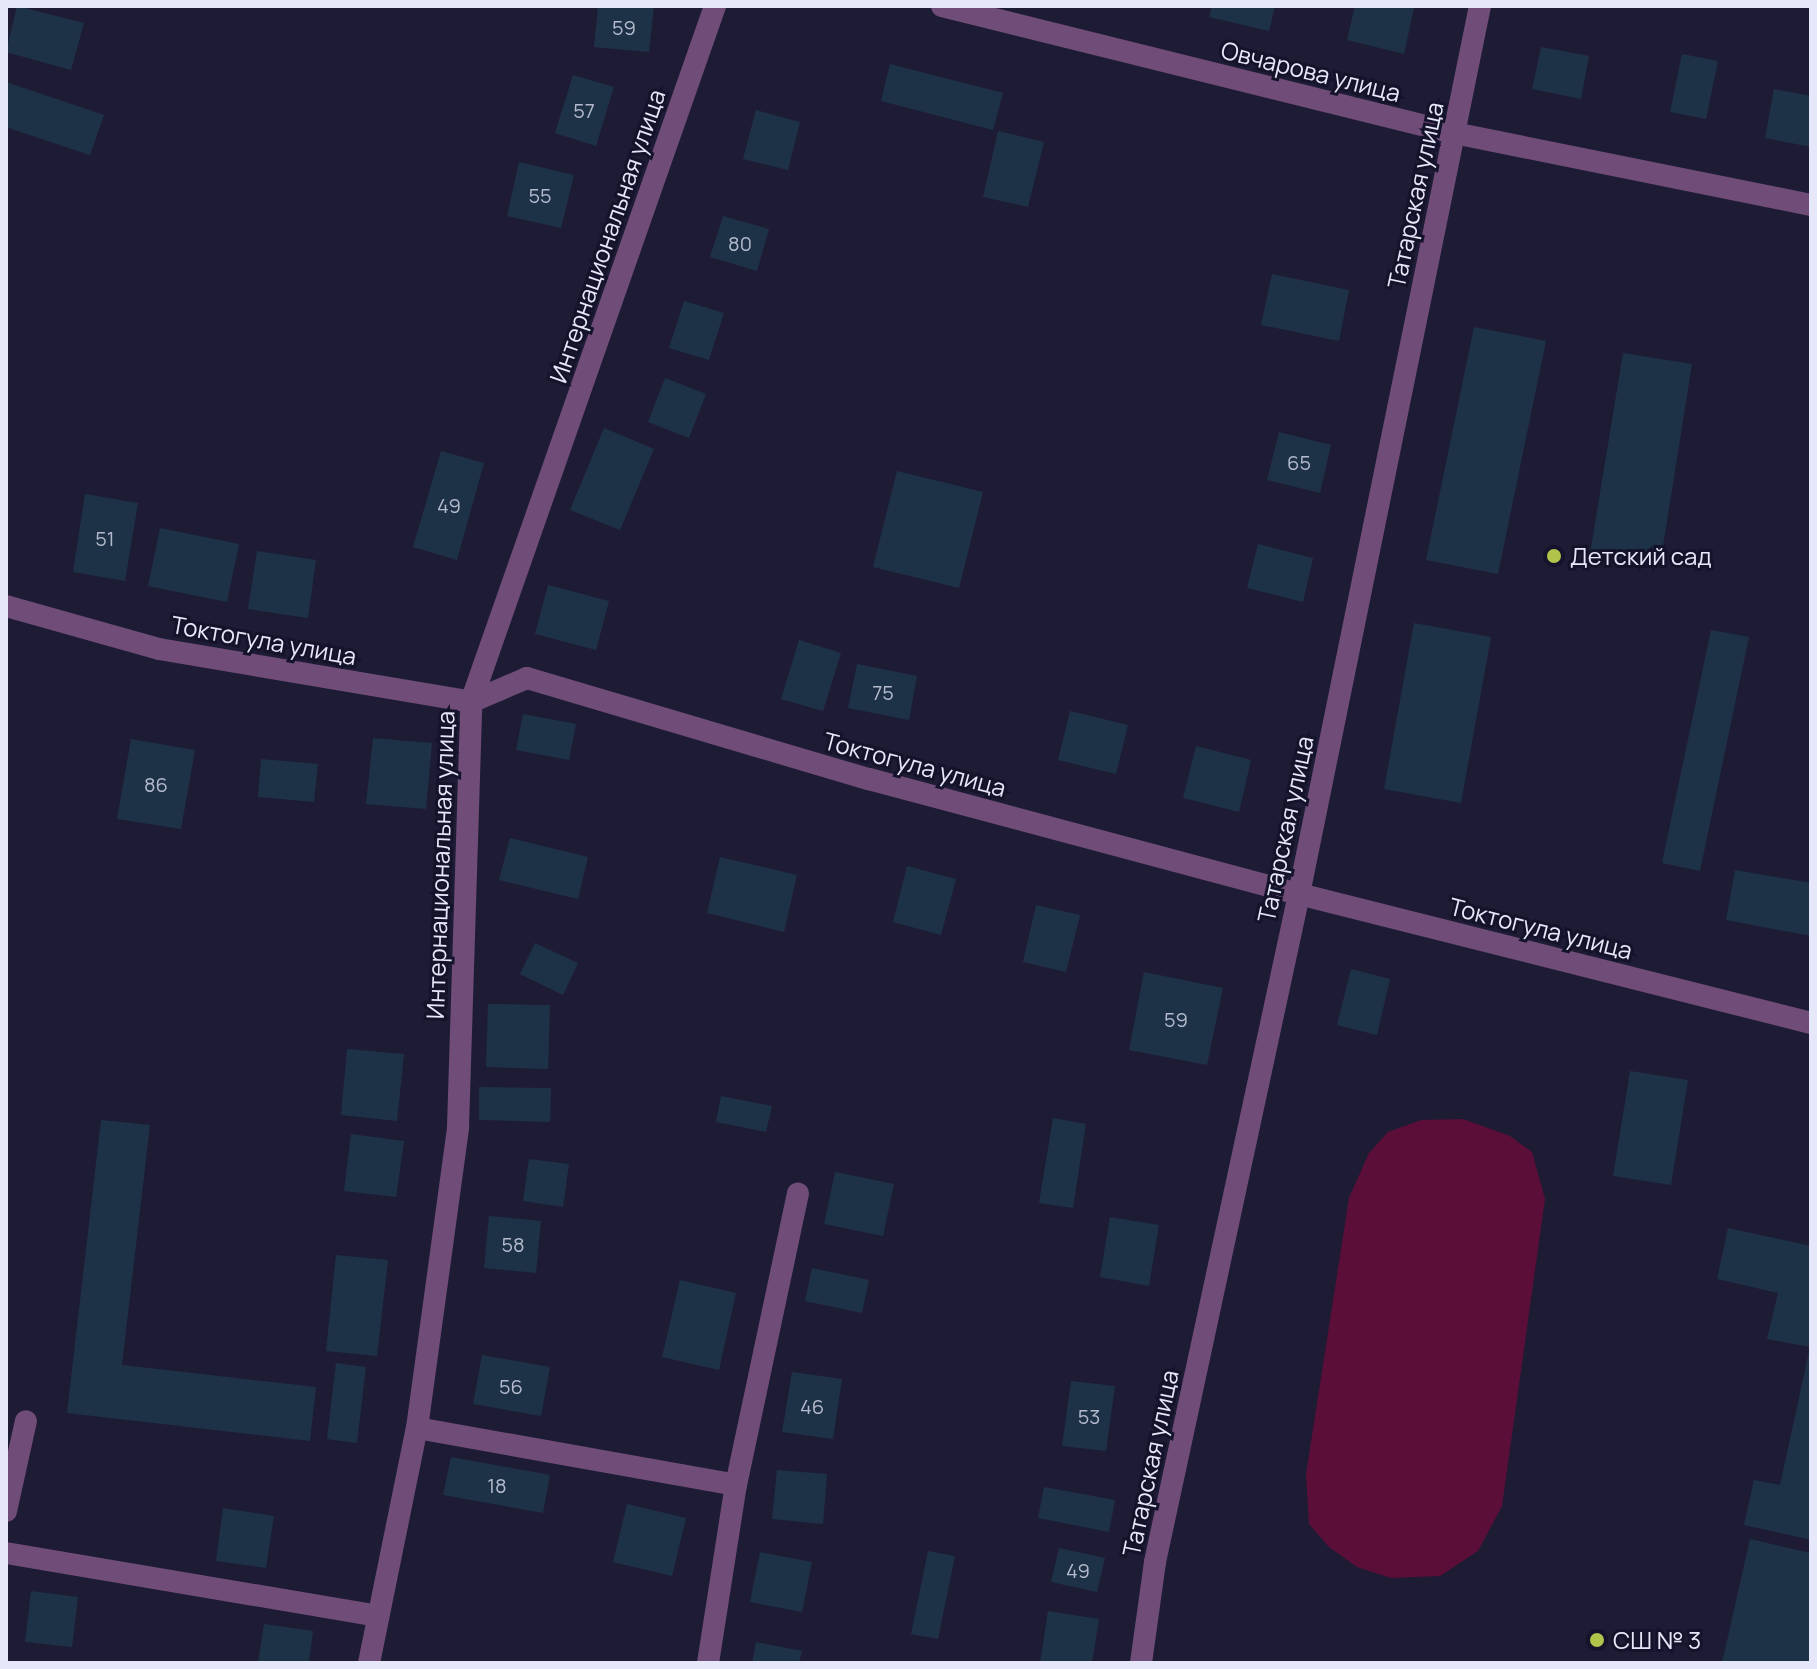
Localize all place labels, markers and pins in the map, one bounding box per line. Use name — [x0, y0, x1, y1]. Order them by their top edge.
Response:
place label: Детский сад — [1570, 542, 1712, 570]
marker: Детский сад — [1545, 547, 1563, 565]
place label: СШ № 3 — [1613, 1626, 1701, 1654]
marker: СШ № 3 — [1588, 1631, 1606, 1649]

